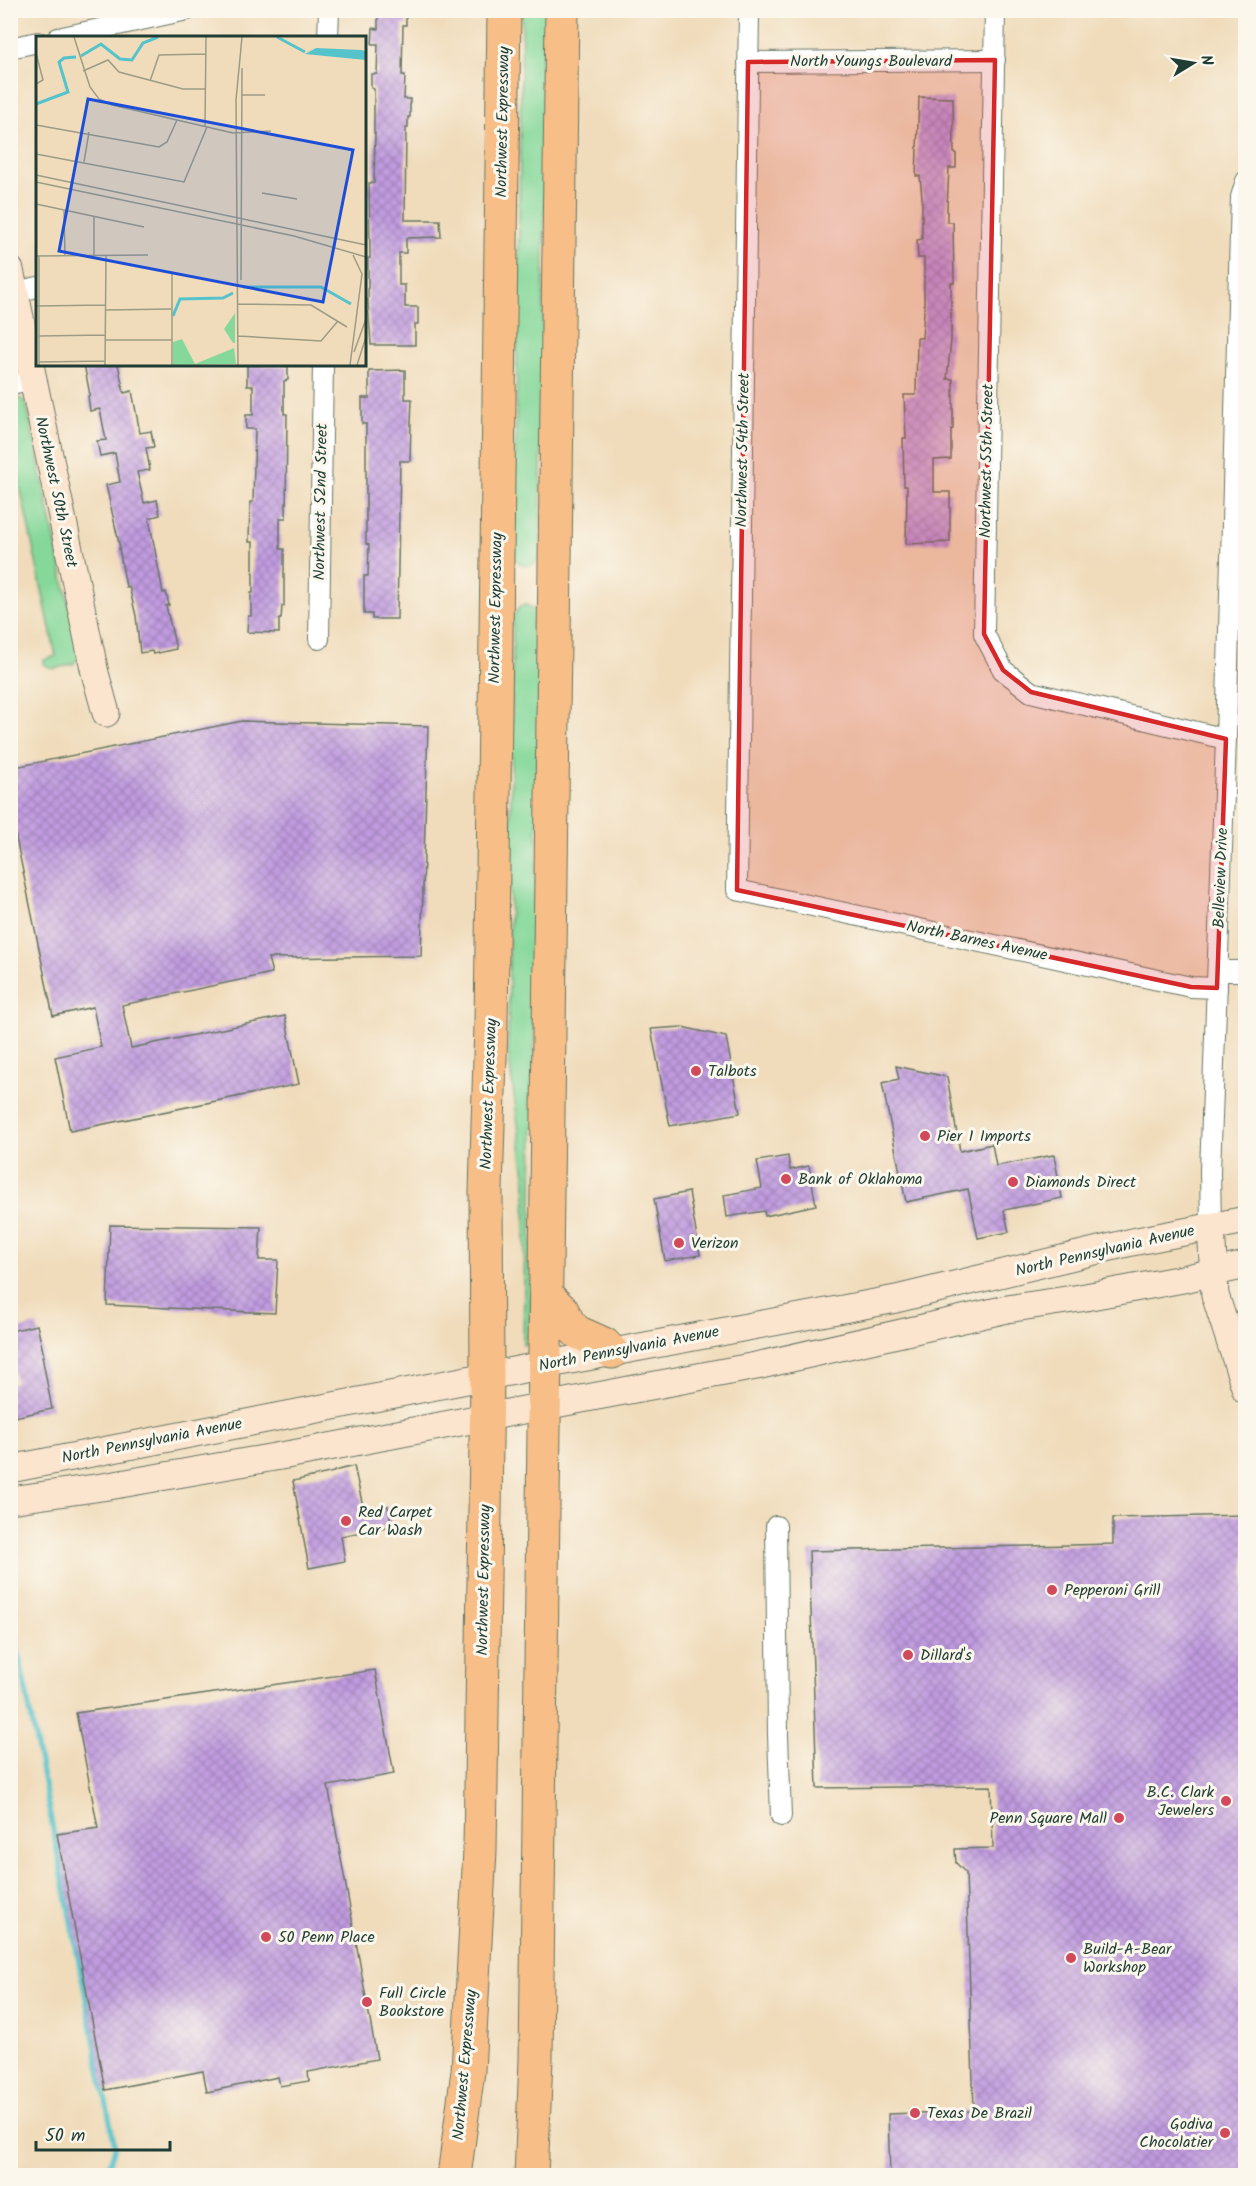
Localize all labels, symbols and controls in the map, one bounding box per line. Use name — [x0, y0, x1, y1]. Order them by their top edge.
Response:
north arrow — [1163, 33, 1223, 93]
inset map — [36, 36, 366, 366]
street label: Northwest Expressway — [489, 46, 517, 198]
street label: North Youngs Boulevard — [790, 49, 953, 74]
text: N — [1193, 53, 1219, 68]
street label: Northwest 54th Street — [729, 372, 757, 528]
street label: Northwest 55th Street — [973, 383, 1001, 538]
street label: Northwest 50th Street — [28, 414, 84, 571]
street label: Northwest 52nd Street — [307, 423, 335, 581]
street label: Northwest Expressway — [482, 532, 510, 684]
street label: Belleview Drive — [1207, 827, 1235, 929]
street label: North Barnes Avenue — [904, 914, 1050, 968]
street label: Northwest Expressway — [474, 1017, 504, 1170]
place label: Talbots — [708, 1059, 757, 1084]
marker: Talbots — [689, 1064, 703, 1078]
place label: Pier 1 Imports — [937, 1124, 1031, 1149]
marker: Pier 1 Imports — [918, 1129, 932, 1143]
place label: Bank of Oklahoma — [798, 1167, 923, 1192]
place label: Diamonds Direct — [1025, 1170, 1137, 1195]
marker: Bank of Oklahoma — [779, 1172, 793, 1186]
marker: Diamonds Direct — [1006, 1175, 1020, 1189]
street label: North Pennsylvania Avenue — [1013, 1218, 1197, 1284]
place label: Verizon — [691, 1231, 739, 1256]
marker: Verizon — [672, 1236, 686, 1250]
street label: North Pennsylvania Avenue — [537, 1319, 721, 1379]
street label: North Pennsylvania Avenue — [60, 1411, 244, 1471]
place label: Red Carpet Car Wash — [358, 1500, 433, 1543]
street label: Northwest Expressway — [470, 1504, 498, 1656]
marker: Red Carpet Car Wash — [339, 1514, 353, 1528]
place label: Pepperoni Grill — [1064, 1578, 1160, 1603]
marker: Pepperoni Grill — [1045, 1583, 1059, 1597]
place label: Dillard's — [920, 1643, 972, 1668]
marker: Dillard's — [901, 1648, 915, 1662]
place label: B.C. Clark Jewelers — [1146, 1780, 1214, 1823]
marker: B.C. Clark Jewelers — [1219, 1794, 1233, 1808]
place label: Penn Square Mall — [989, 1806, 1107, 1831]
marker: Penn Square Mall — [1112, 1811, 1126, 1825]
place label: 50 Penn Place — [278, 1925, 375, 1950]
marker: 50 Penn Place — [259, 1930, 273, 1944]
place label: Build-A-Bear Workshop — [1083, 1937, 1173, 1980]
marker: Build-A-Bear Workshop — [1064, 1951, 1078, 1965]
place label: Full Circle Bookstore — [379, 1981, 446, 2024]
street label: Northwest Expressway — [446, 1988, 484, 2141]
marker: Full Circle Bookstore — [360, 1995, 374, 2009]
place label: Texas De Brazil — [927, 2101, 1032, 2126]
marker: Texas De Brazil — [908, 2106, 922, 2120]
place label: Godiva Chocolatier — [1139, 2112, 1215, 2155]
scale bar — [36, 2114, 170, 2152]
text: 50 m — [45, 2122, 85, 2151]
marker: Godiva Chocolatier — [1218, 2126, 1232, 2140]

